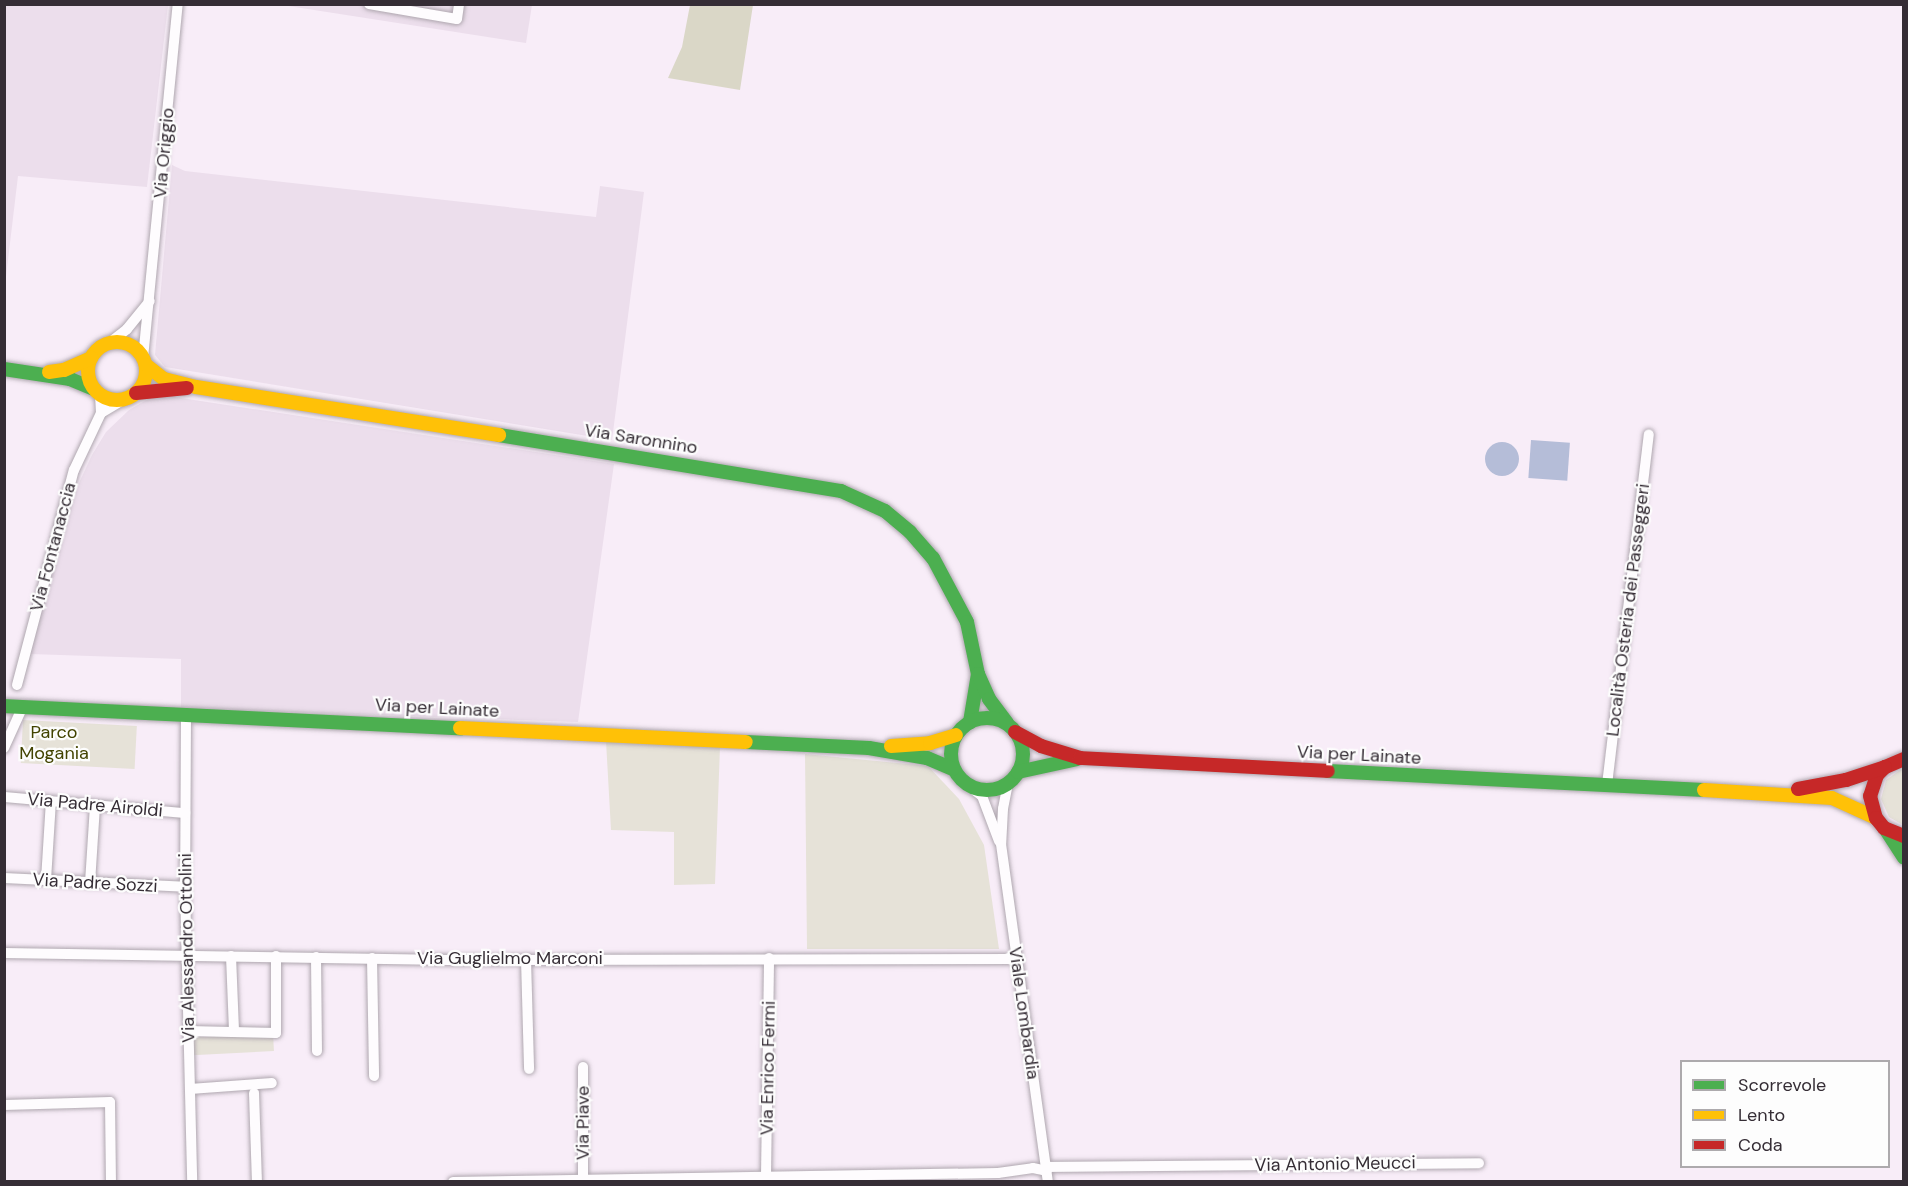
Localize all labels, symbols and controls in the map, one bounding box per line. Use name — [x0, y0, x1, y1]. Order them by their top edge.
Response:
street label: Via Origgio — [149, 107, 179, 199]
street label: Via Saronnino — [583, 419, 699, 459]
street label: Via Fontanaccia — [25, 480, 81, 614]
street label: Località Osteria dei Passeggeri — [1602, 482, 1654, 738]
street label: Via per Lainate — [374, 694, 500, 722]
park label: Parco Mogania — [19, 722, 89, 764]
street label: Via per Lainate — [1296, 741, 1422, 769]
street label: Via Padre Airoldi — [26, 788, 164, 822]
street label: Via Alessandro Ottolini — [175, 853, 199, 1043]
street label: Via Padre Sozzi — [32, 869, 158, 897]
street label: Viale Lombardia — [1004, 945, 1044, 1081]
street label: Via Guglielmo Marconi — [417, 947, 603, 969]
street label: Via Enrico Fermi — [756, 1000, 780, 1136]
legend — [1680, 1060, 1890, 1168]
text: Scorrevole — [1738, 1073, 1826, 1097]
street label: Via Piave — [572, 1086, 594, 1160]
text: Lento — [1738, 1103, 1785, 1127]
text: Coda — [1738, 1133, 1783, 1157]
street label: Via Antonio Meucci — [1254, 1152, 1416, 1176]

